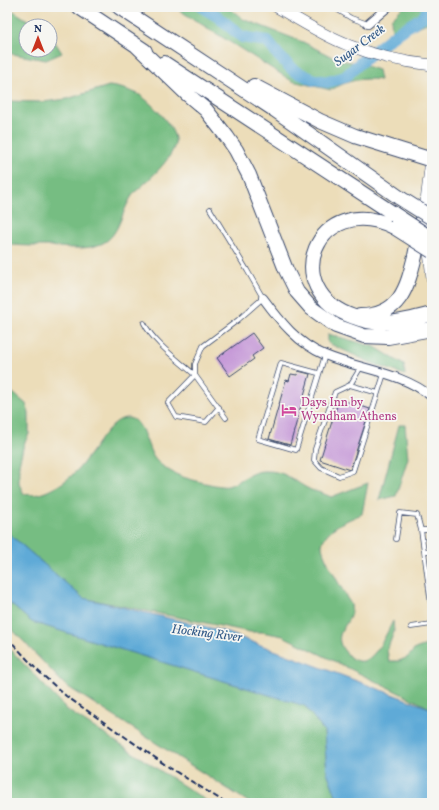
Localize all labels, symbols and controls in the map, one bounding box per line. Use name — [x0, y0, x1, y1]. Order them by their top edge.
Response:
north arrow — [18, 18, 58, 58]
water label: Sugar Creek — [331, 21, 389, 71]
text: N — [34, 22, 42, 37]
place label: Days Inn by Wyndham Athens — [301, 395, 397, 425]
hotel icon: Days Inn by Wyndham Athens — [280, 401, 298, 419]
water label: Hocking River — [171, 621, 244, 647]

